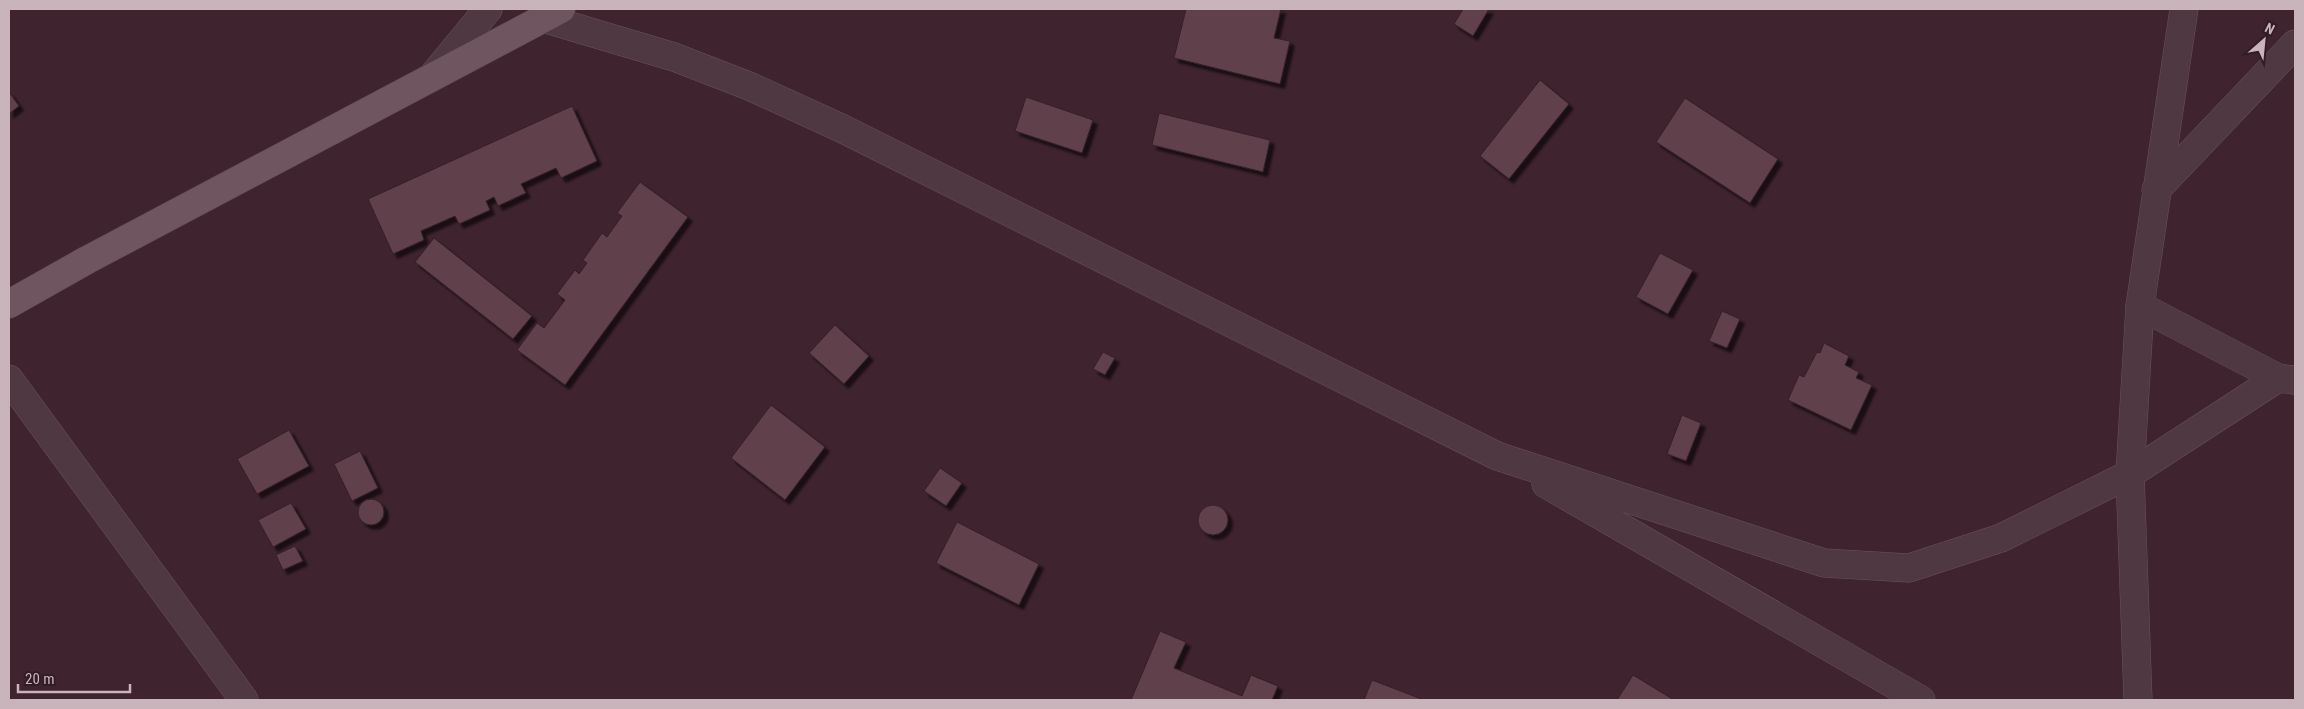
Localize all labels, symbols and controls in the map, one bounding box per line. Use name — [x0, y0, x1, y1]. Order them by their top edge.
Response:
north arrow — [2239, 15, 2289, 65]
text: N — [2262, 19, 2277, 37]
scale bar — [18, 662, 130, 694]
text: 20 m — [25, 670, 55, 688]

